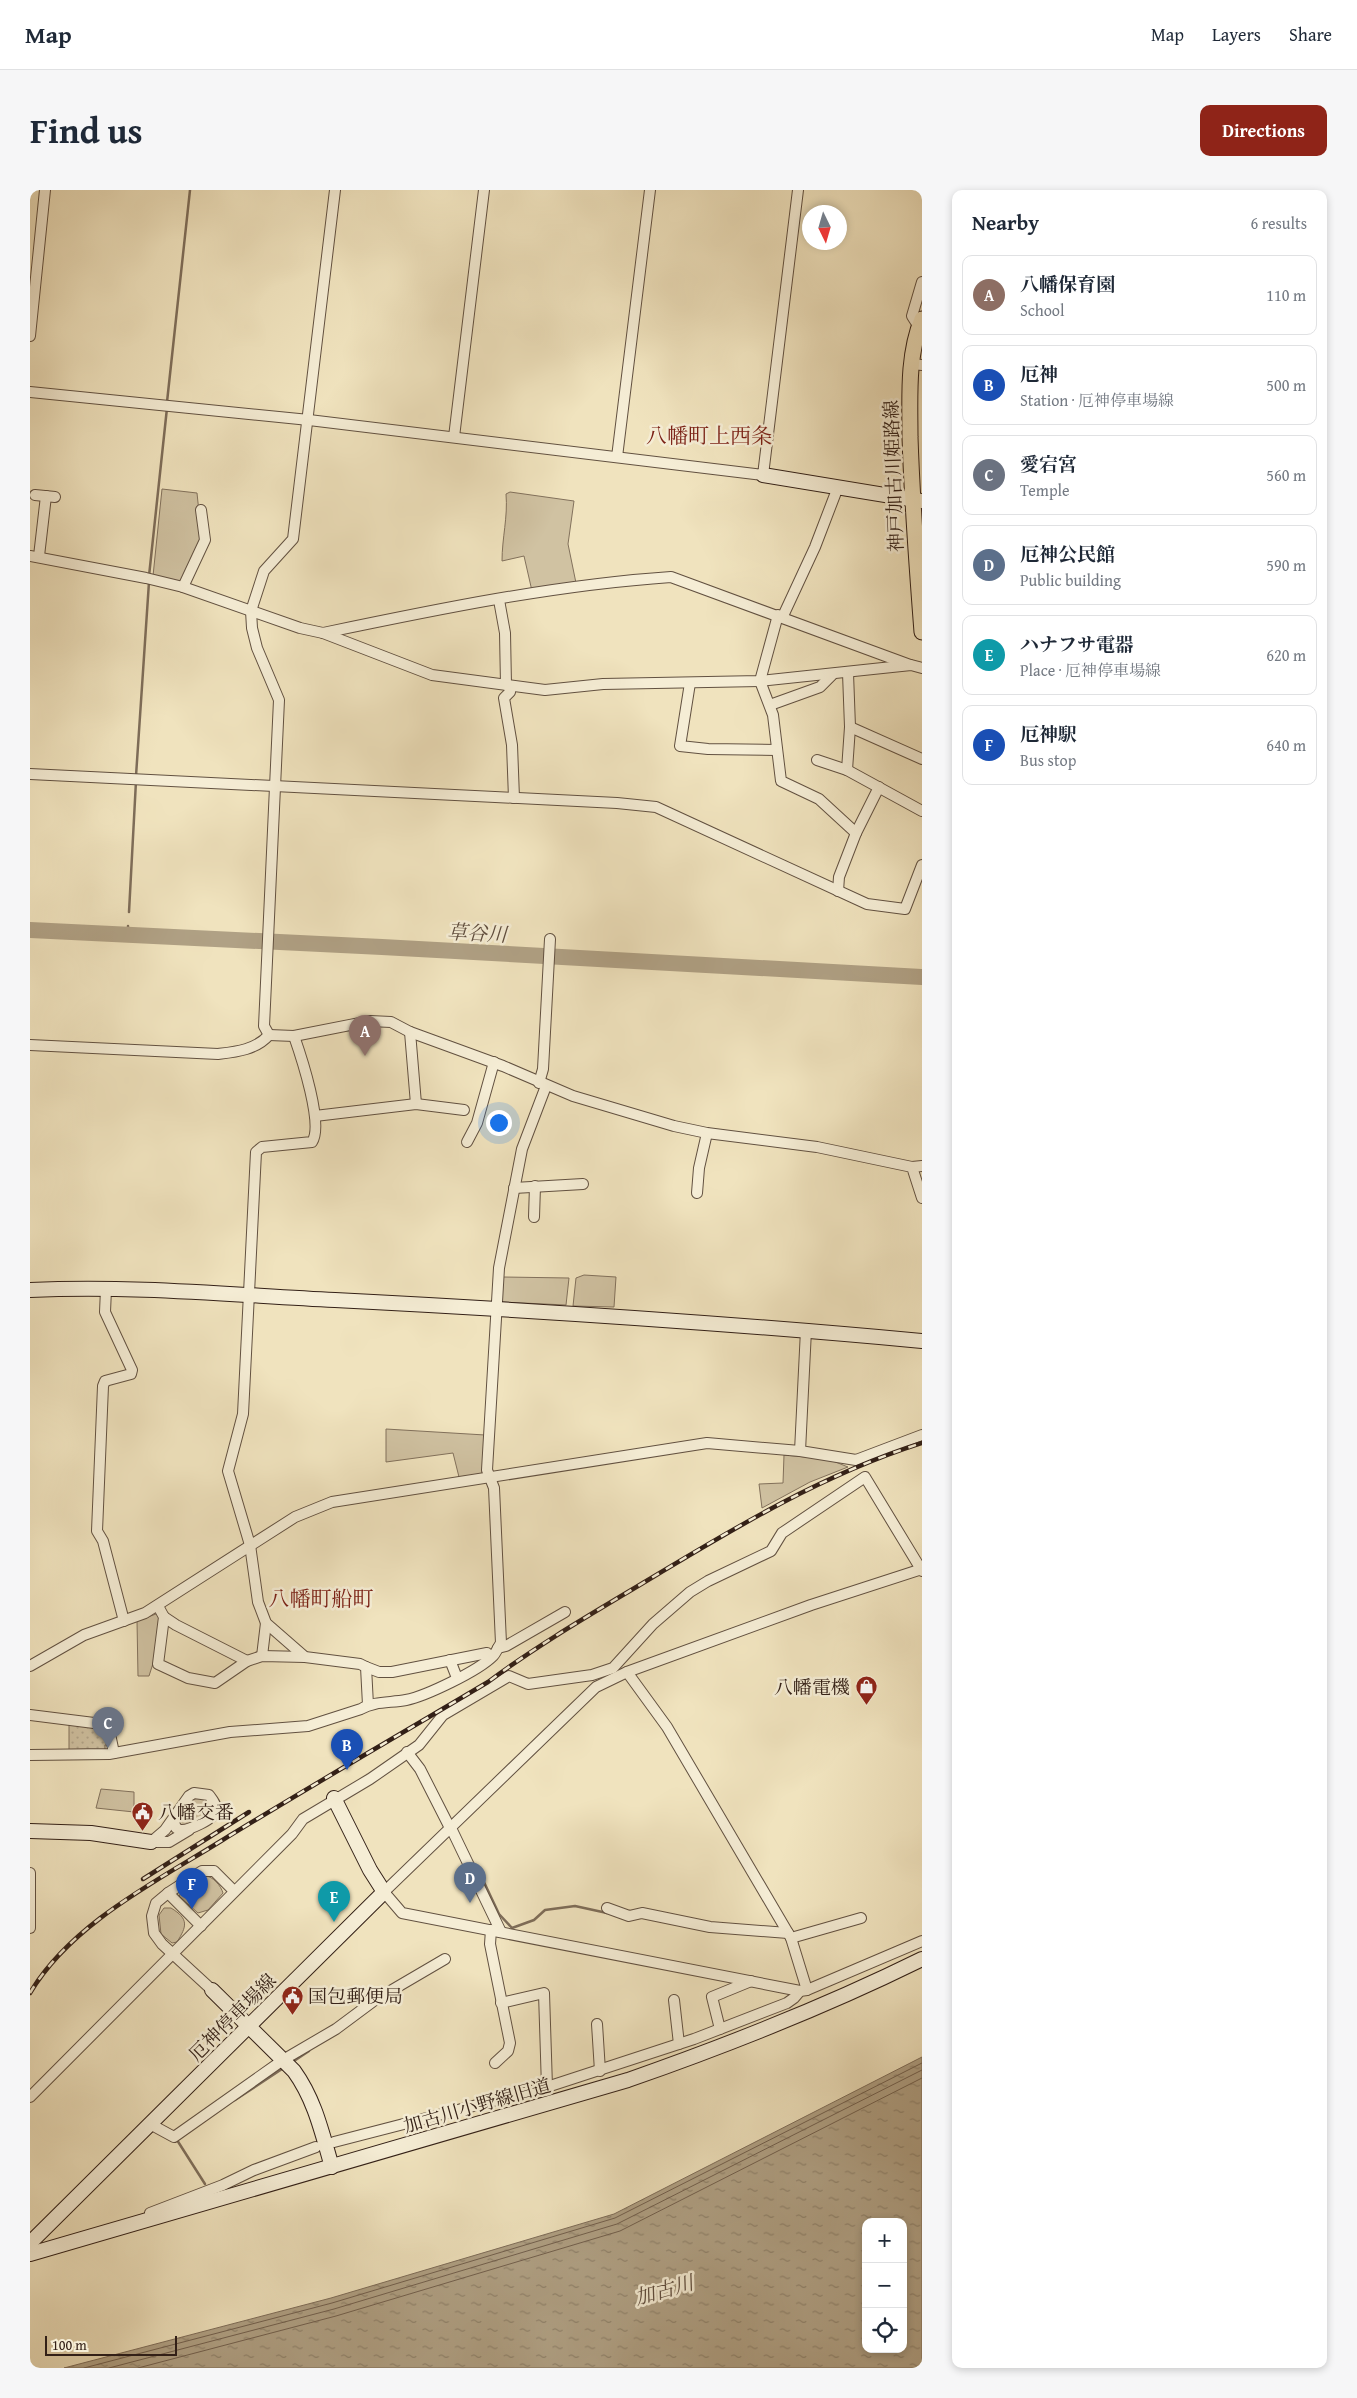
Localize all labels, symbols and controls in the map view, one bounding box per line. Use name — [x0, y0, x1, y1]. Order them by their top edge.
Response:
text: Map — [25, 17, 72, 52]
text: Map — [1151, 21, 1184, 48]
text: Layers — [1212, 21, 1261, 48]
text: Share — [1289, 21, 1332, 48]
text: Find us — [30, 105, 143, 156]
button: Directions — [1200, 105, 1327, 156]
north arrow — [802, 205, 847, 250]
text: Nearby — [972, 207, 1039, 238]
text: 6 results — [1250, 211, 1307, 235]
text: 八幡保育園 — [1020, 270, 1115, 298]
text: A — [984, 283, 994, 307]
text: 110 m — [1266, 283, 1306, 307]
text: School — [1020, 298, 1064, 322]
text: 厄神 — [1020, 360, 1058, 388]
text: B — [984, 373, 994, 397]
text: 500 m — [1266, 373, 1306, 397]
text: Station · 厄神停車場線 — [1020, 388, 1174, 412]
street label: 神戸加古川姫路線 — [876, 400, 910, 552]
district label: 八幡町上西条 — [646, 420, 772, 451]
text: 愛宕宮 — [1020, 450, 1077, 478]
text: C — [984, 463, 994, 487]
text: 560 m — [1266, 463, 1306, 487]
text: Temple — [1020, 478, 1070, 502]
text: 厄神公民館 — [1020, 540, 1115, 568]
text: D — [984, 553, 994, 577]
text: 590 m — [1266, 553, 1306, 577]
text: Public building — [1020, 568, 1121, 592]
text: ハナフサ電器 — [1020, 630, 1134, 658]
text: E — [985, 643, 993, 667]
text: 620 m — [1266, 643, 1306, 667]
text: Place · 厄神停車場線 — [1020, 658, 1161, 682]
text: 厄神駅 — [1020, 720, 1077, 748]
text: F — [985, 733, 993, 757]
text: 640 m — [1266, 733, 1306, 757]
text: Bus stop — [1020, 748, 1076, 772]
water label: 草谷川 — [446, 916, 510, 949]
pin: A — [349, 1015, 381, 1056]
your location — [486, 1110, 512, 1136]
district label: 八幡町船町 — [269, 1583, 374, 1614]
place label: 八幡電機 — [774, 1673, 850, 1701]
shop icon: 八幡電機 — [854, 1675, 878, 1706]
pin: C — [92, 1707, 124, 1748]
pin: B — [331, 1729, 363, 1770]
place label: 八幡交番 — [158, 1798, 234, 1826]
public building icon: 八幡交番 — [130, 1800, 154, 1831]
pin: D — [454, 1862, 486, 1903]
pin: F — [176, 1868, 208, 1909]
pin: E — [318, 1881, 350, 1922]
street label: 厄神停車場線 — [182, 1967, 282, 2067]
place label: 国包郵便局 — [308, 1982, 403, 2010]
public building icon: 国包郵便局 — [280, 1984, 304, 2015]
street label: 加古川小野線旧道 — [400, 2071, 554, 2139]
map controls — [862, 2218, 907, 2353]
button: + — [862, 2218, 907, 2263]
button: − — [862, 2263, 907, 2308]
water label: 加古川 — [631, 2267, 699, 2312]
button: locate — [862, 2308, 907, 2353]
scale bar — [45, 2333, 178, 2356]
text: 100 m — [52, 2335, 87, 2355]

